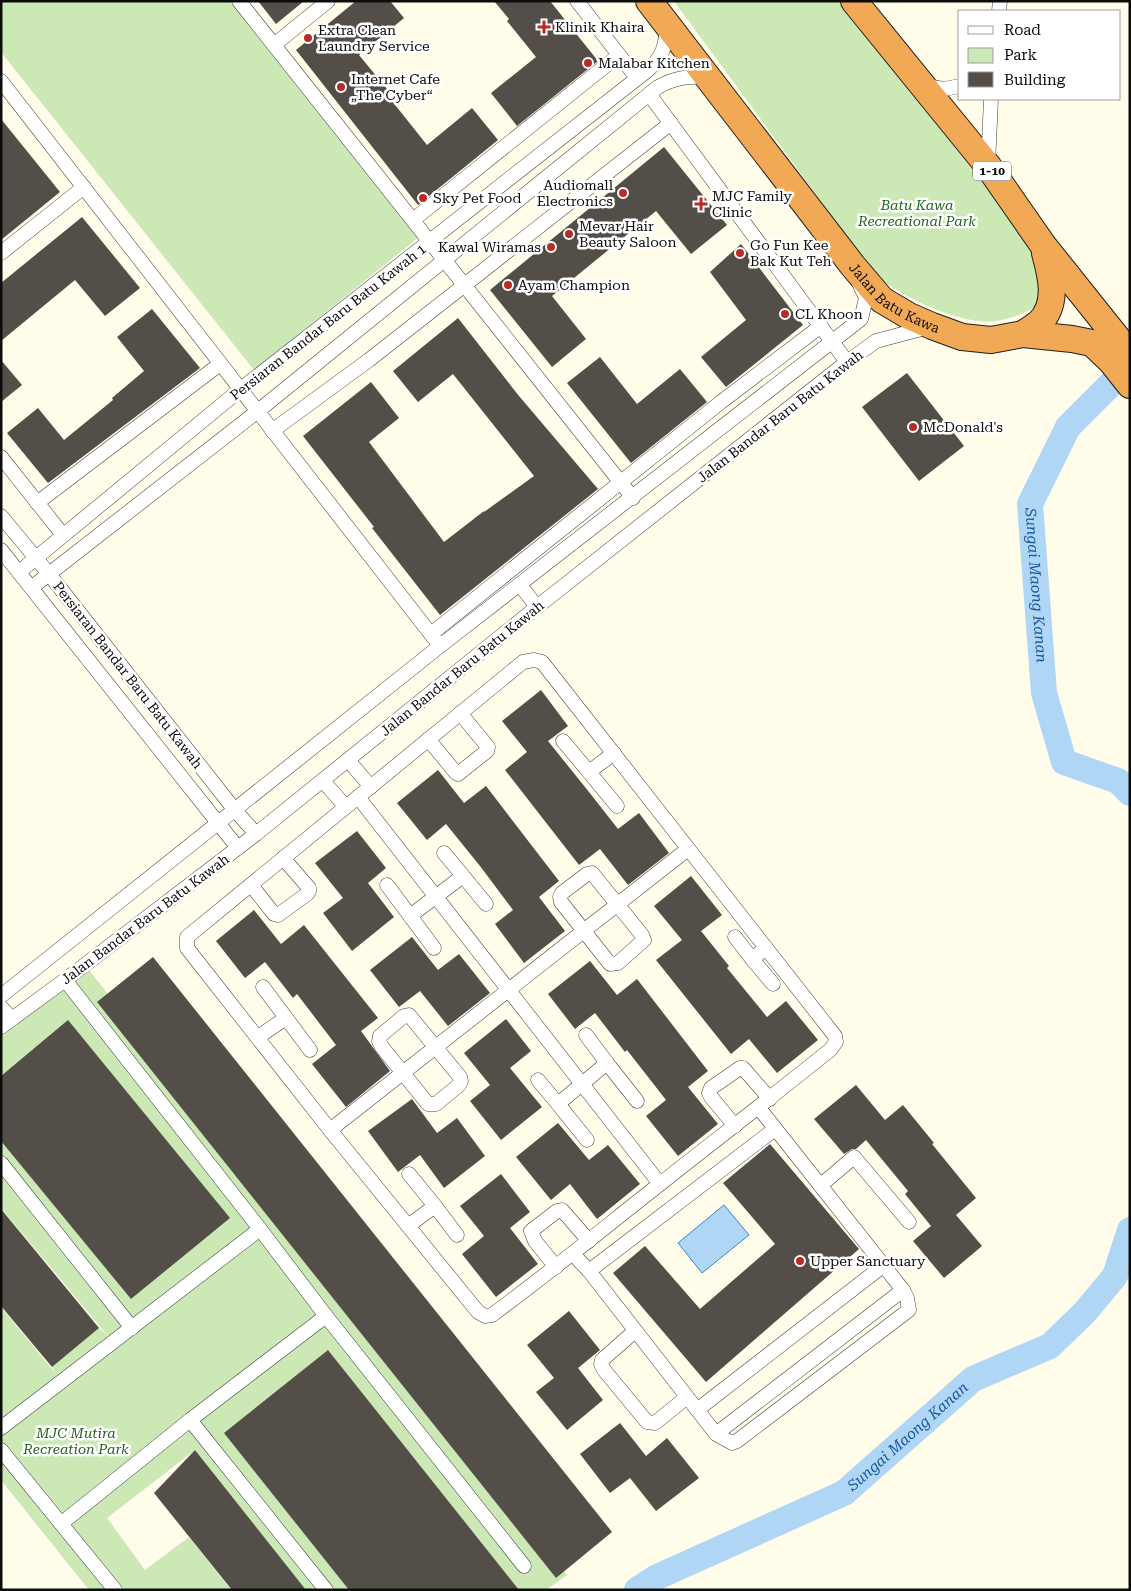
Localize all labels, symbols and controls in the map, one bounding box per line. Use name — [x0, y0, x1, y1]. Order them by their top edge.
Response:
legend — [958, 10, 1121, 100]
place label: Klinik Khaira — [555, 19, 645, 35]
marker: Klinik Khaira — [537, 20, 551, 34]
text: Road — [1004, 21, 1041, 39]
place label: Extra Clean Laundry Service — [318, 22, 430, 54]
marker: Extra Clean Laundry Service — [302, 32, 314, 44]
text: Park — [1004, 46, 1038, 64]
place label: Malabar Kitchen — [598, 55, 710, 71]
marker: Malabar Kitchen — [582, 57, 594, 69]
place label: Internet Cafe „The Cyber“ — [351, 71, 440, 103]
text: Building — [1004, 71, 1066, 89]
marker: Internet Cafe „The Cyber“ — [335, 81, 347, 93]
road number: 1-10 — [973, 162, 1011, 180]
place label: Audiomall Electronics — [537, 177, 614, 209]
marker: Audiomall Electronics — [617, 187, 629, 199]
place label: MJC Family Clinic — [712, 188, 793, 220]
place label: Sky Pet Food — [433, 190, 521, 206]
marker: Sky Pet Food — [417, 192, 429, 204]
marker: MJC Family Clinic — [694, 197, 708, 211]
park label: Batu Kawa Recreational Park — [857, 197, 976, 229]
place label: Mevar Hair Beauty Saloon — [579, 218, 676, 250]
marker: Mevar Hair Beauty Saloon — [563, 228, 575, 240]
place label: Go Fun Kee Bak Kut Teh — [750, 237, 832, 269]
place label: Kawal Wiramas — [438, 239, 541, 255]
street label: Persiaran Bandar Baru Batu Kawah 1 — [227, 240, 429, 403]
marker: Kawal Wiramas — [545, 241, 557, 253]
marker: Go Fun Kee Bak Kut Teh — [734, 247, 746, 259]
street label: Jalan Batu Kawa — [846, 260, 942, 336]
place label: Ayam Champion — [518, 277, 630, 293]
marker: Ayam Champion — [502, 279, 514, 291]
place label: CL Khoon — [795, 306, 863, 322]
marker: CL Khoon — [779, 308, 791, 320]
street label: Jalan Bandar Baru Batu Kawah — [694, 346, 866, 486]
place label: McDonald's — [923, 419, 1003, 435]
marker: McDonald's — [907, 421, 919, 433]
water label: Sungai Maong Kanan — [1021, 506, 1051, 663]
street label: Persiaran Bandar Baru Batu Kawah — [50, 578, 206, 772]
street label: Jalan Bandar Baru Batu Kawah — [377, 597, 547, 739]
street label: Jalan Bandar Baru Batu Kawah — [58, 851, 232, 987]
place label: Upper Sanctuary — [810, 1253, 926, 1269]
marker: Upper Sanctuary — [794, 1255, 806, 1267]
water label: Sungai Maong Kanan — [843, 1378, 972, 1495]
park label: MJC Mutira Recreation Park — [22, 1425, 129, 1457]

